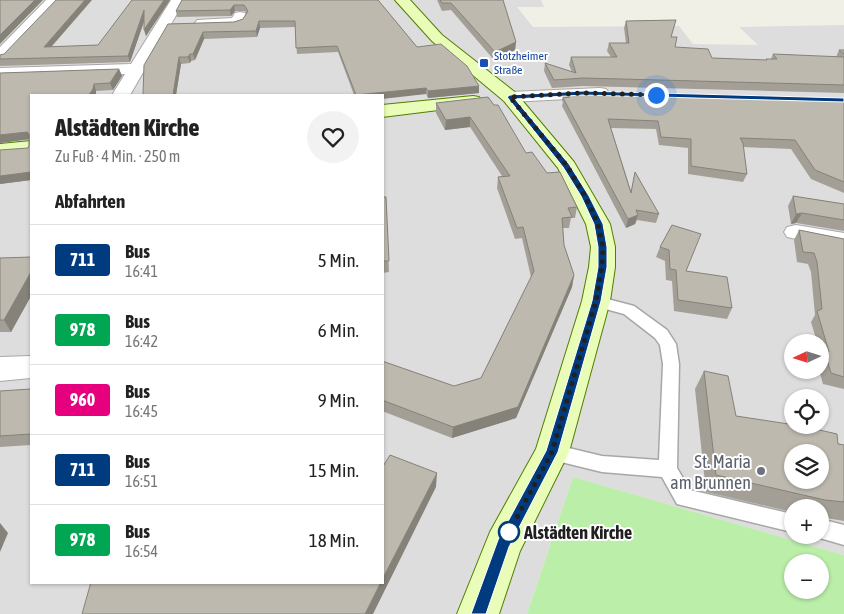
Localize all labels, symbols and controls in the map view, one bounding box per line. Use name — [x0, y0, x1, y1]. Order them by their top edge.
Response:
place label: Stotzheimer Straße — [494, 49, 548, 77]
marker: Stotzheimer Straße — [478, 57, 490, 69]
your location — [644, 83, 669, 108]
button: heart — [307, 111, 359, 163]
text: Alstädten Kirche — [55, 114, 199, 141]
text: Zu Fuß · 4 Min. · 250 m — [55, 147, 180, 165]
text: Abfahrten — [55, 190, 125, 212]
text: Bus — [125, 240, 150, 262]
text: 711 — [70, 249, 95, 270]
text: 5 Min. — [318, 249, 359, 271]
text: 16:41 — [125, 262, 158, 280]
text: Bus — [125, 310, 150, 332]
text: 978 — [70, 319, 95, 340]
text: 6 Min. — [318, 319, 359, 341]
text: 16:42 — [125, 332, 158, 350]
north arrow — [784, 334, 829, 379]
map controls — [784, 334, 829, 599]
text: Bus — [125, 380, 150, 402]
text: 960 — [70, 389, 95, 410]
text: 9 Min. — [318, 389, 359, 411]
button: locate — [784, 389, 829, 434]
text: 16:45 — [125, 402, 158, 420]
button: layers — [784, 444, 829, 489]
text: Bus — [125, 450, 150, 472]
place label: St. Maria am Brunnen — [670, 451, 751, 493]
text: 711 — [70, 459, 95, 480]
text: 15 Min. — [309, 459, 359, 481]
marker: St. Maria am Brunnen — [755, 465, 767, 477]
text: 16:51 — [125, 472, 158, 490]
button: + — [784, 499, 829, 544]
text: Bus — [125, 520, 150, 542]
marker: Alstädten Kirche — [498, 521, 520, 543]
place label: Alstädten Kirche — [523, 522, 632, 543]
text: 978 — [70, 529, 95, 550]
text: 18 Min. — [309, 529, 359, 551]
text: 16:54 — [125, 542, 158, 560]
button: − — [784, 554, 829, 599]

